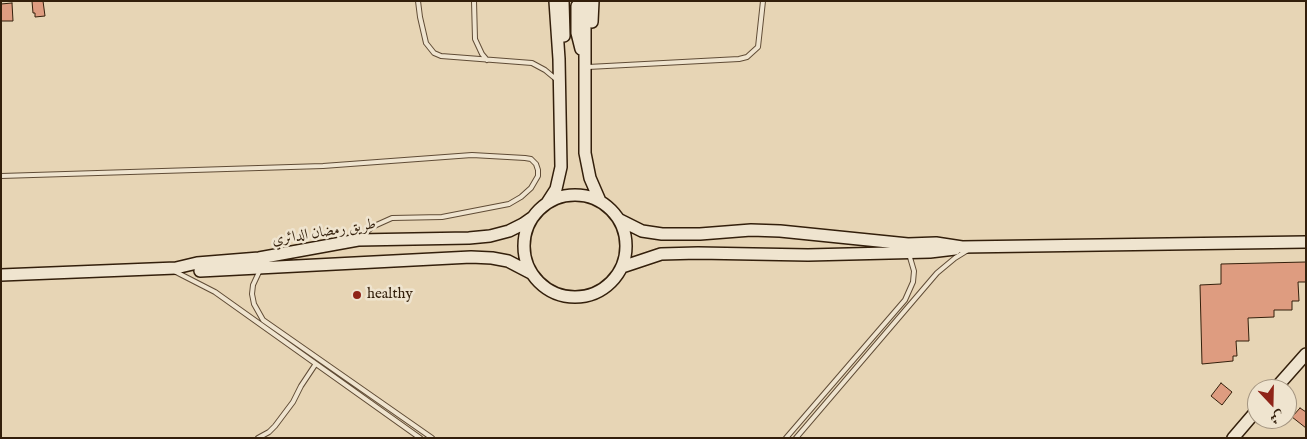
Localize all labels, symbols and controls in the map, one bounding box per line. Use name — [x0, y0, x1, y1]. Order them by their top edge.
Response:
street label: طريق رمضان الدائري — [271, 216, 377, 250]
place label: healthy — [367, 286, 413, 304]
marker: healthy — [351, 289, 363, 301]
north arrow — [1247, 379, 1297, 429]
text: ش — [1267, 406, 1287, 428]

